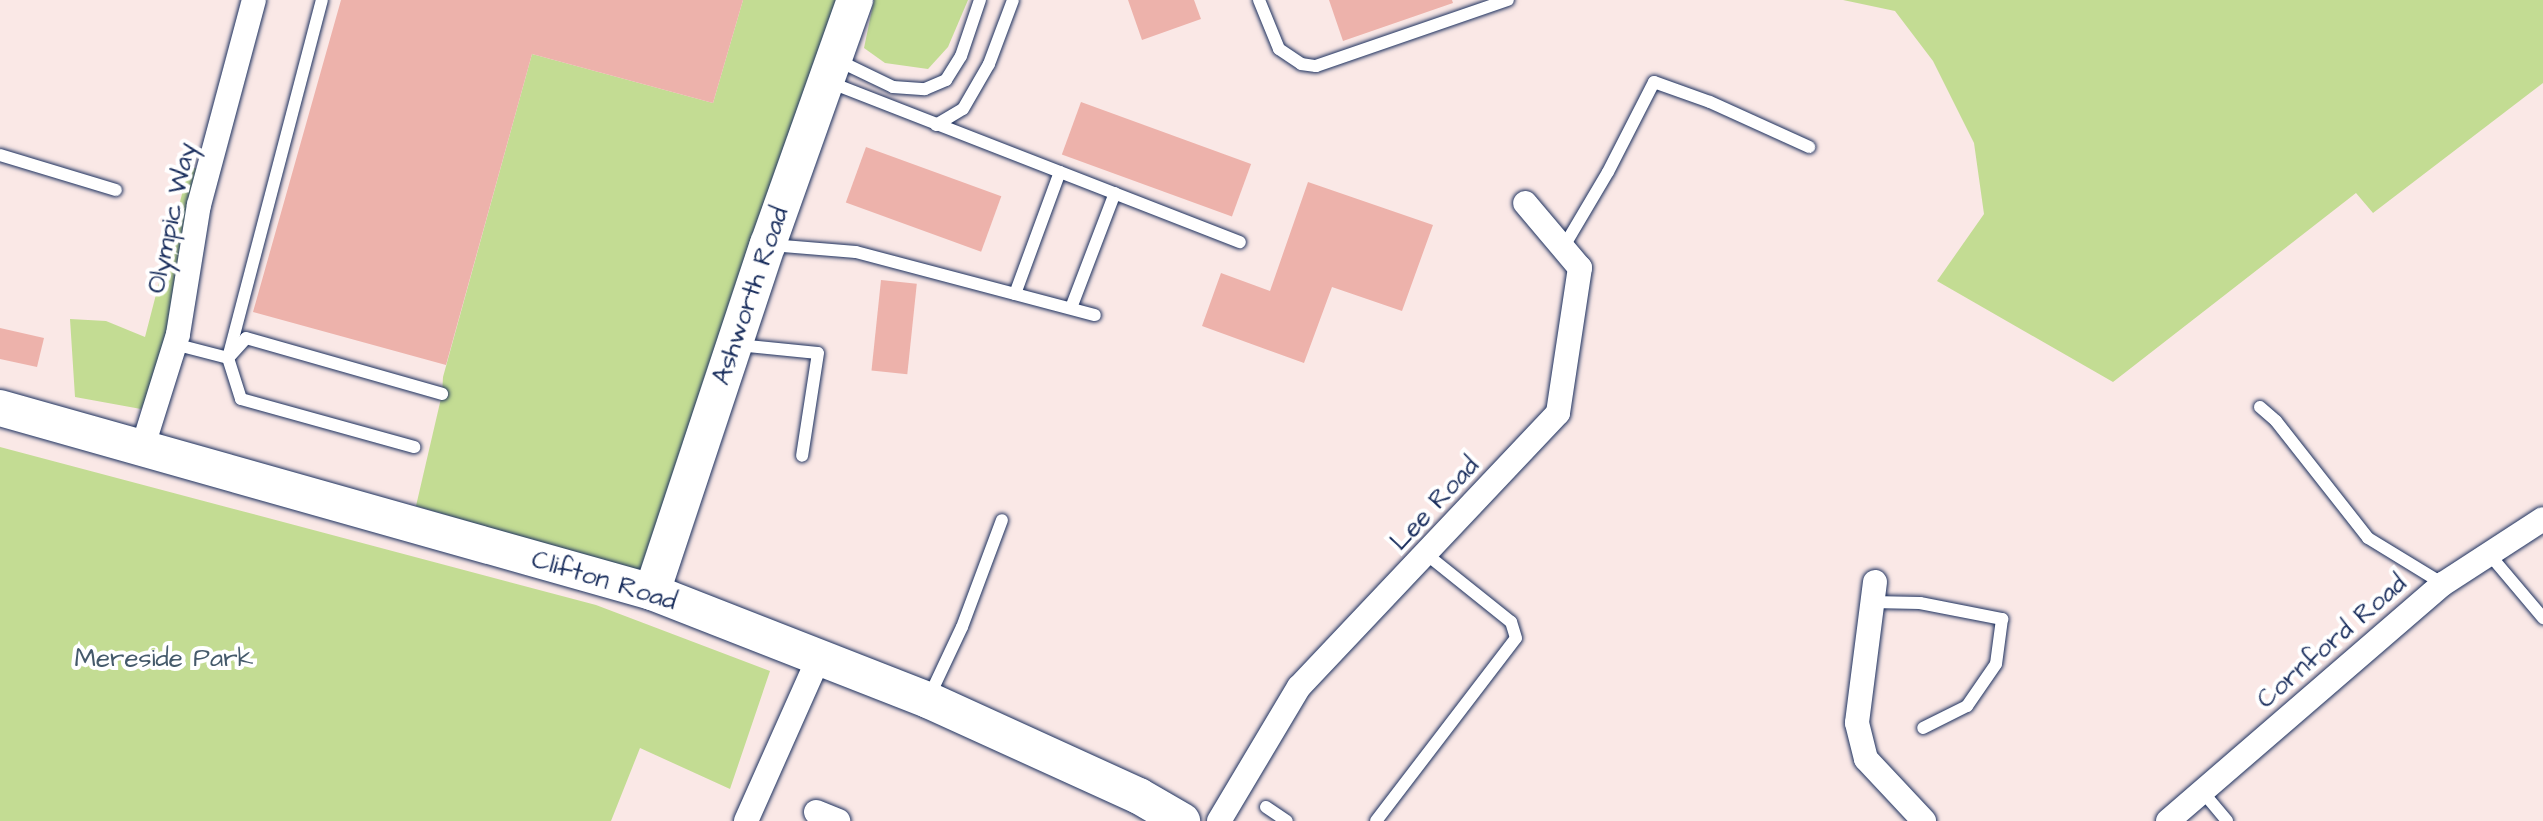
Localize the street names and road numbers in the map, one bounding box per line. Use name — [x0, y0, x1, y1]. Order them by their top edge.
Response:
street label: Olympic Way — [141, 140, 203, 296]
street label: Ashworth Road — [706, 203, 796, 389]
street label: Lee Road — [1384, 451, 1486, 557]
street label: Clifton Road — [528, 544, 680, 618]
street label: Cornford Road — [2251, 568, 2413, 716]

